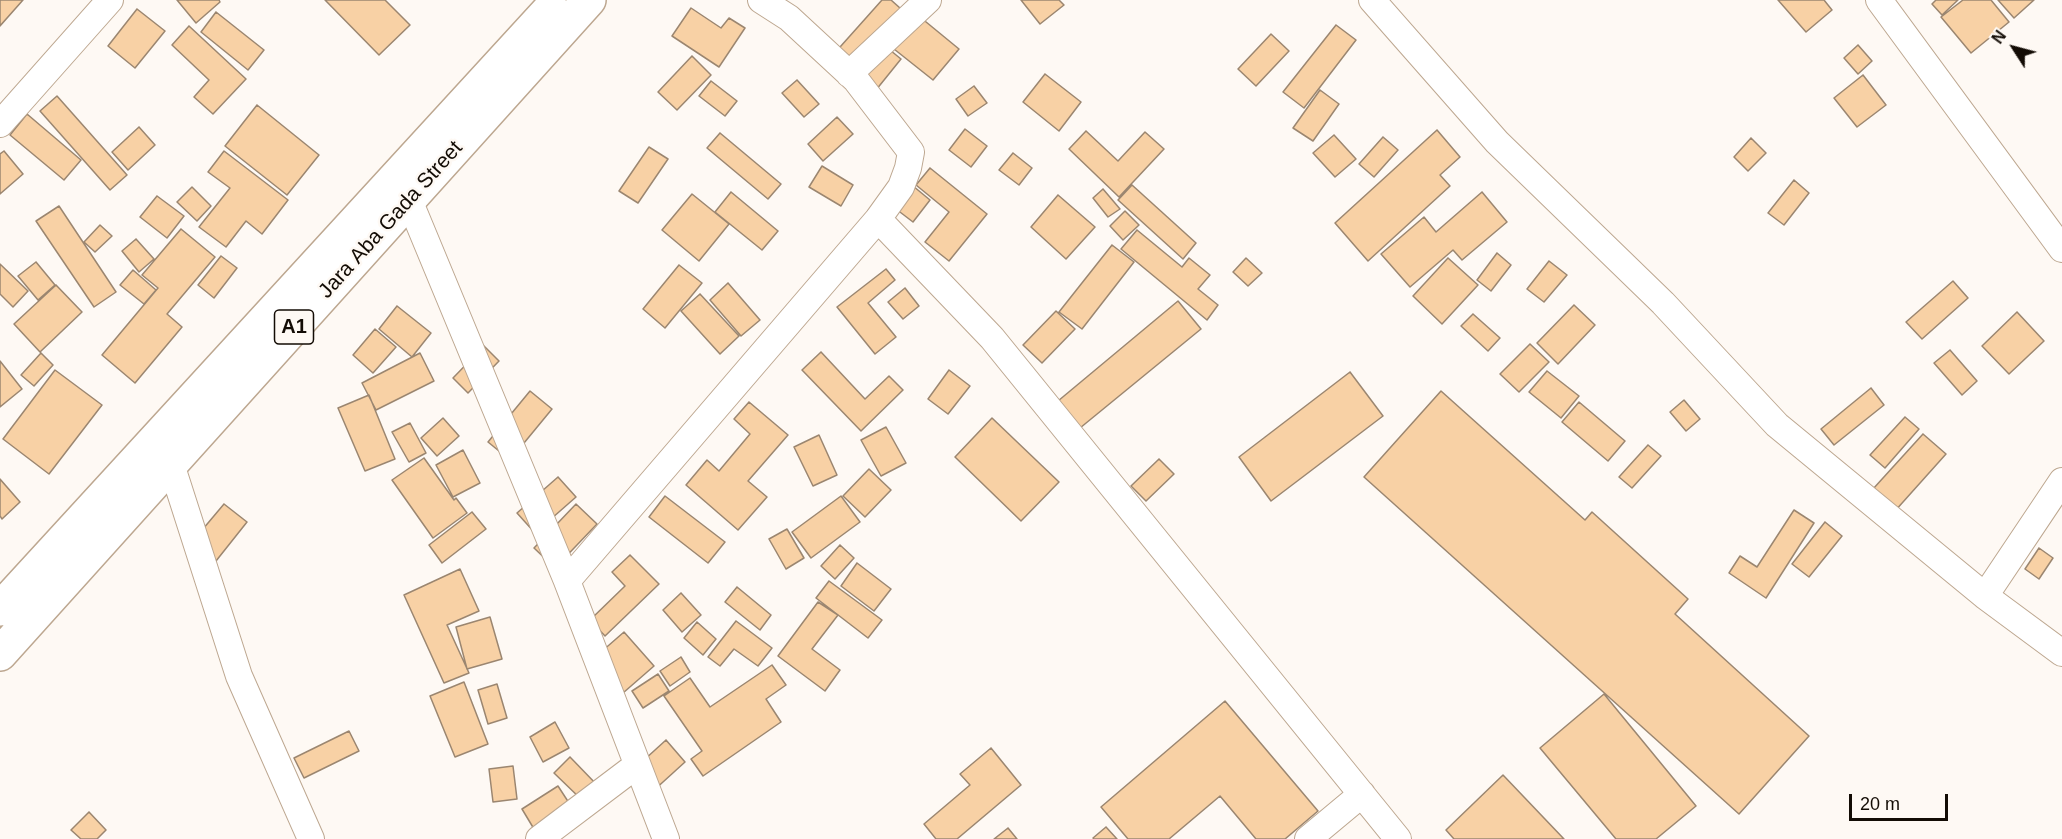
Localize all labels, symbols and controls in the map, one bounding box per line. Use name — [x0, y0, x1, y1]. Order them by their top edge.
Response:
north arrow — [1984, 18, 2044, 78]
text: N — [1989, 27, 2009, 47]
street label: Jara Aba Gada Street — [314, 136, 468, 304]
road number: A1 — [274, 310, 314, 344]
scale bar — [1852, 782, 1951, 820]
text: 20 m — [1860, 794, 1900, 814]

